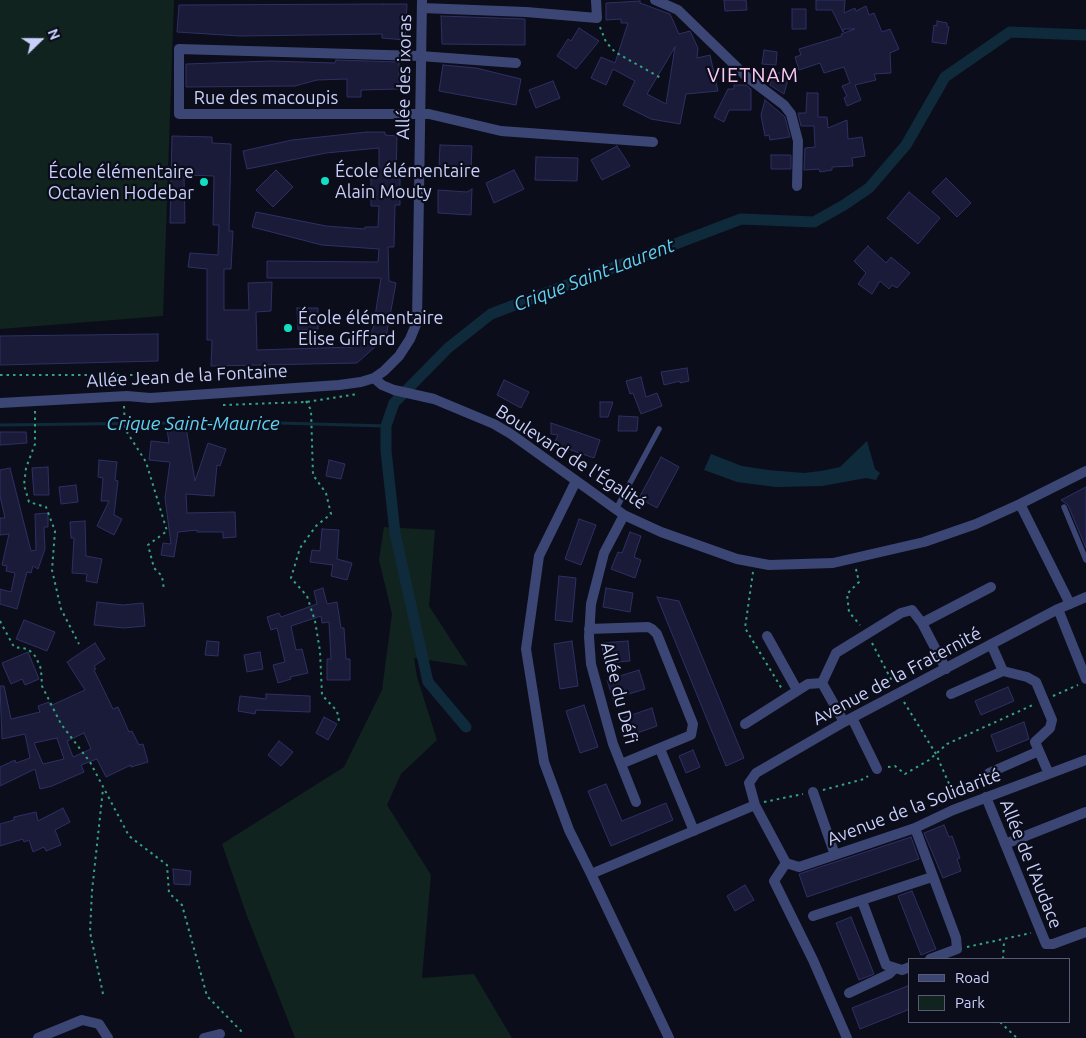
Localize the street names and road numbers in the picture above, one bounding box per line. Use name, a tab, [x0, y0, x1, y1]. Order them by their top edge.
street label: Allée des ixoras	[392, 14, 416, 140]
street label: Rue des macoupis	[194, 87, 338, 109]
street label: Allée Jean de la Fontaine	[86, 360, 288, 392]
street label: Boulevard de l'Égalité	[492, 400, 650, 514]
street label: Avenue de la Fraternité	[809, 622, 985, 730]
street label: Allée du Défi	[596, 640, 642, 746]
street label: Avenue de la Solidarité	[824, 764, 1004, 850]
street label: Allée de l'Audace	[995, 796, 1067, 932]

